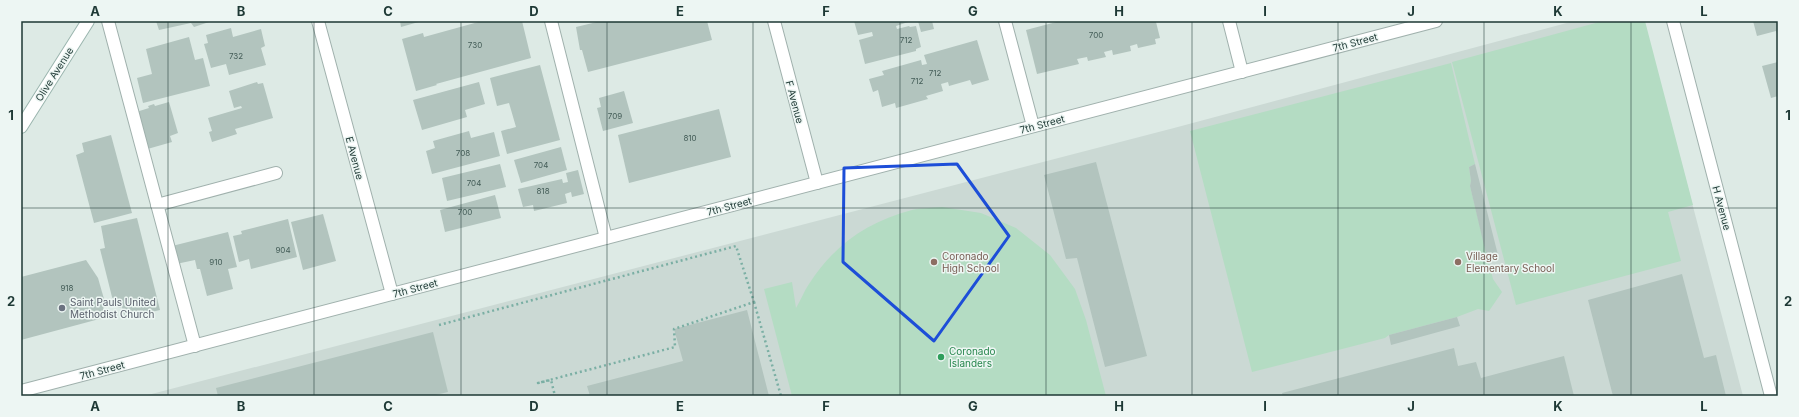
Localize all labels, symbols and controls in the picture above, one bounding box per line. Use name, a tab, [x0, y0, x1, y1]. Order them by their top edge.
text: A	[90, 3, 100, 19]
text: B	[237, 3, 246, 19]
text: C	[383, 3, 393, 19]
text: D	[529, 3, 539, 19]
text: E	[676, 3, 684, 19]
text: F	[822, 3, 830, 19]
text: G	[968, 3, 978, 19]
text: H	[1114, 3, 1124, 19]
text: I	[1263, 3, 1267, 19]
text: J	[1407, 3, 1415, 19]
text: K	[1553, 3, 1563, 19]
text: L	[1700, 3, 1708, 19]
house number: 700	[1089, 30, 1103, 40]
street label: 7th Street	[1331, 30, 1379, 54]
house number: 712	[900, 35, 912, 45]
house number: 730	[468, 40, 482, 50]
street label: Olive Avenue	[33, 45, 76, 103]
house number: 732	[229, 51, 243, 61]
house number: 712	[929, 68, 941, 78]
house number: 712	[911, 76, 923, 86]
street label: F Avenue	[784, 79, 807, 125]
text: 1	[8, 107, 14, 123]
text: 1	[1785, 107, 1791, 123]
house number: 709	[608, 111, 622, 121]
street label: 7th Street	[1018, 112, 1066, 136]
house number: 810	[683, 133, 697, 143]
street label: E Avenue	[344, 135, 367, 181]
house number: 708	[456, 148, 470, 158]
house number: 704	[534, 160, 548, 170]
house number: 704	[467, 178, 481, 188]
street label: H Avenue	[1710, 185, 1734, 232]
house number: 818	[536, 186, 550, 196]
street label: 7th Street	[705, 194, 753, 218]
house number: 700	[458, 207, 472, 217]
house number: 904	[275, 245, 291, 255]
place label: Coronado High School	[942, 250, 999, 274]
place label: Village Elementary School	[1466, 250, 1555, 274]
house number: 910	[209, 257, 223, 267]
marker: Coronado High School	[929, 257, 939, 267]
marker: Village Elementary School	[1453, 257, 1463, 267]
street label: 7th Street	[391, 276, 439, 300]
house number: 918	[60, 283, 74, 293]
text: 2	[7, 293, 15, 309]
text: 2	[1784, 293, 1792, 309]
place label: Saint Pauls United Methodist Church	[70, 296, 156, 320]
marker: Saint Pauls United Methodist Church	[57, 303, 67, 313]
place label: Coronado Islanders	[949, 345, 996, 369]
marker: Coronado Islanders	[936, 352, 946, 362]
street label: 7th Street	[78, 358, 126, 382]
text: A	[90, 398, 100, 414]
text: B	[237, 398, 246, 414]
text: C	[383, 398, 393, 414]
text: D	[529, 398, 539, 414]
text: E	[676, 398, 684, 414]
text: F	[822, 398, 830, 414]
text: G	[968, 398, 978, 414]
text: H	[1114, 398, 1124, 414]
text: I	[1263, 398, 1267, 414]
text: J	[1407, 398, 1415, 414]
text: K	[1553, 398, 1563, 414]
text: L	[1700, 398, 1708, 414]

